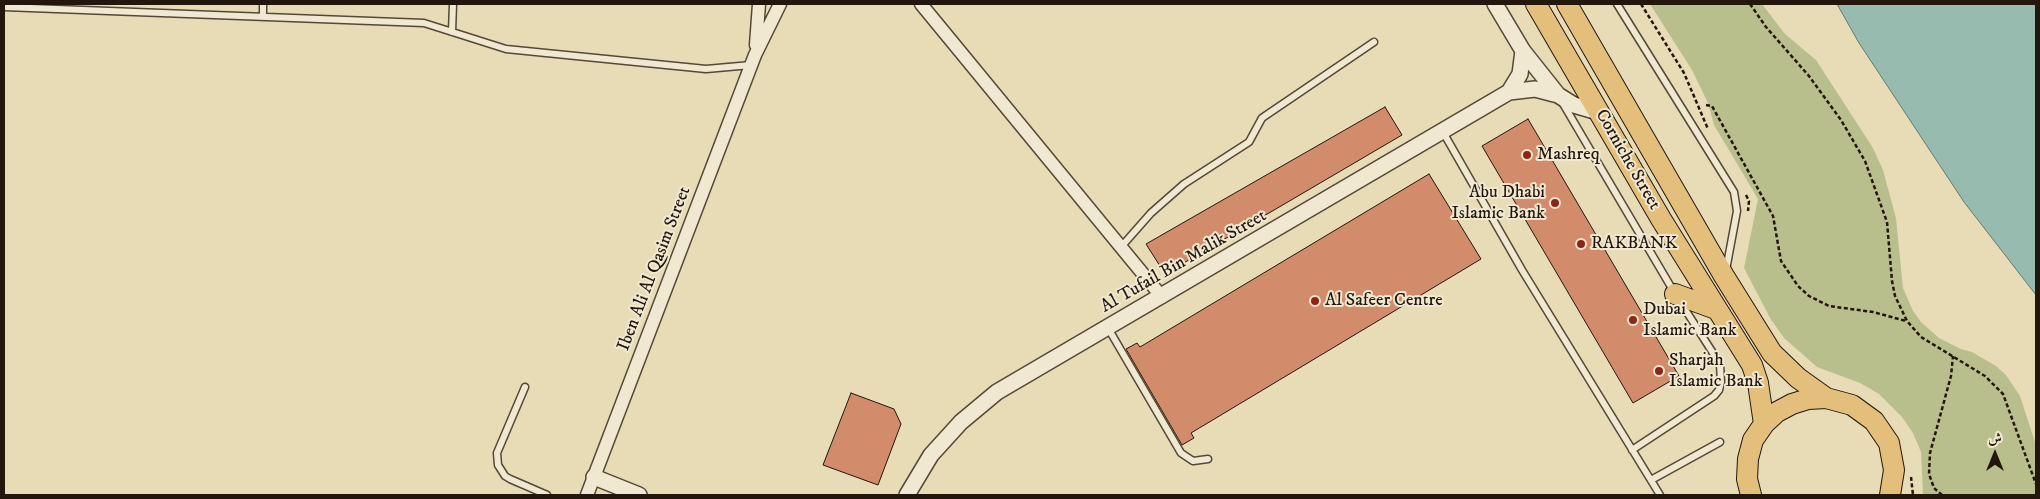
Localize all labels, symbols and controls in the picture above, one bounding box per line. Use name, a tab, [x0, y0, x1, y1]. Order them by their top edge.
street label: Corniche Street	[1590, 106, 1664, 214]
place label: Mashreq	[1537, 144, 1600, 166]
marker: Mashreq	[1521, 149, 1533, 161]
place label: Abu Dhabi Islamic Bank	[1451, 182, 1545, 224]
street label: Iben Ali Al Qasim Street	[614, 184, 696, 354]
marker: Abu Dhabi Islamic Bank	[1549, 197, 1561, 209]
street label: Al Tufail Bin Malik Street	[1097, 206, 1271, 318]
place label: RAKBANK	[1591, 233, 1677, 255]
marker: RAKBANK	[1575, 238, 1587, 250]
place label: Al Safeer Centre	[1325, 290, 1443, 312]
marker: Al Safeer Centre	[1309, 295, 1321, 307]
place label: Dubai Islamic Bank	[1643, 299, 1737, 342]
marker: Dubai Islamic Bank	[1627, 314, 1639, 326]
place label: Sharjah Islamic Bank	[1669, 350, 1763, 392]
marker: Sharjah Islamic Bank	[1653, 365, 1665, 377]
north arrow	[1970, 429, 2020, 479]
text: ش	[1988, 430, 2002, 448]

